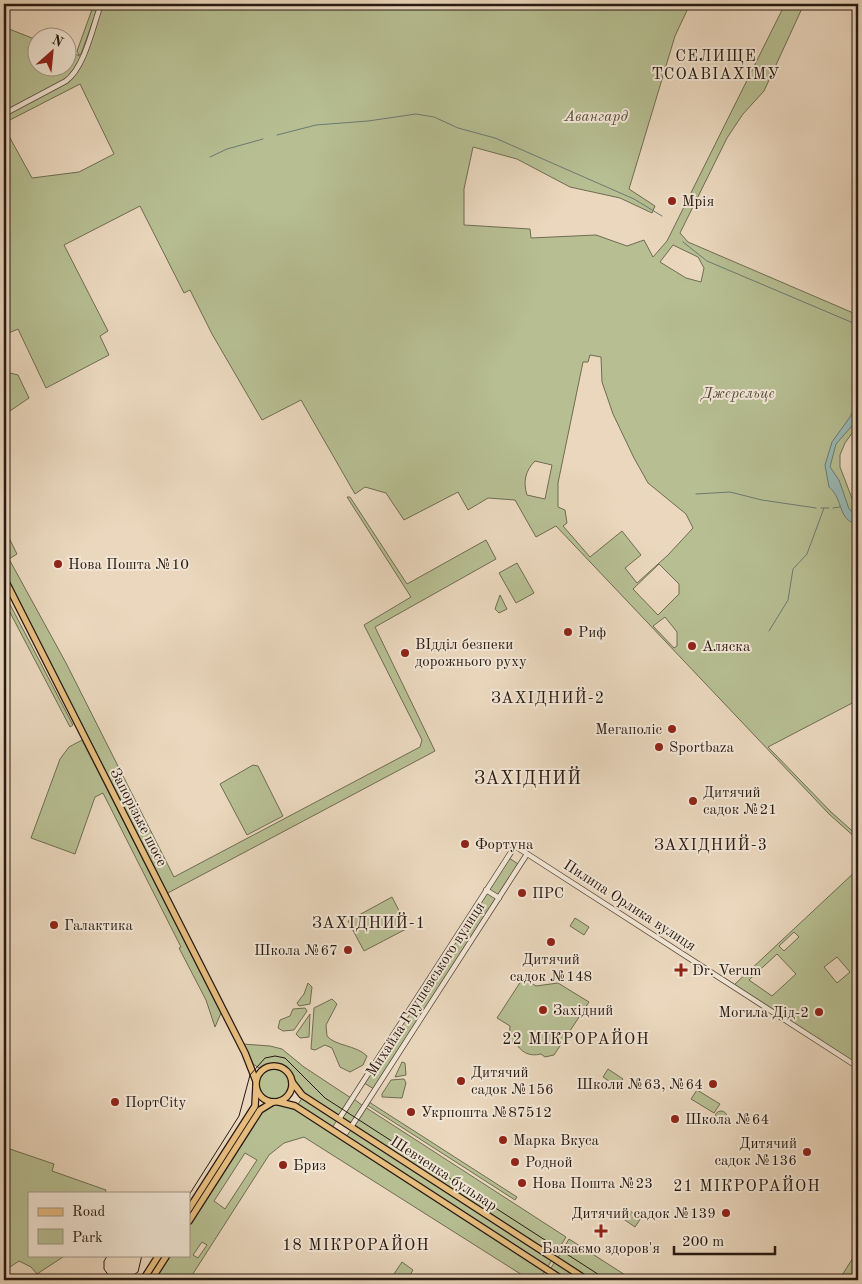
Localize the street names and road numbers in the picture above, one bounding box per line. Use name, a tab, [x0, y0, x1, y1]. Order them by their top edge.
street label: Запорізьке шосе	[106, 766, 169, 869]
street label: Пилипа Орлика вулиця	[560, 858, 698, 955]
street label: Михайла Грушевського вулиця	[364, 900, 488, 1080]
street label: Шевченка бульвар	[387, 1134, 499, 1214]

